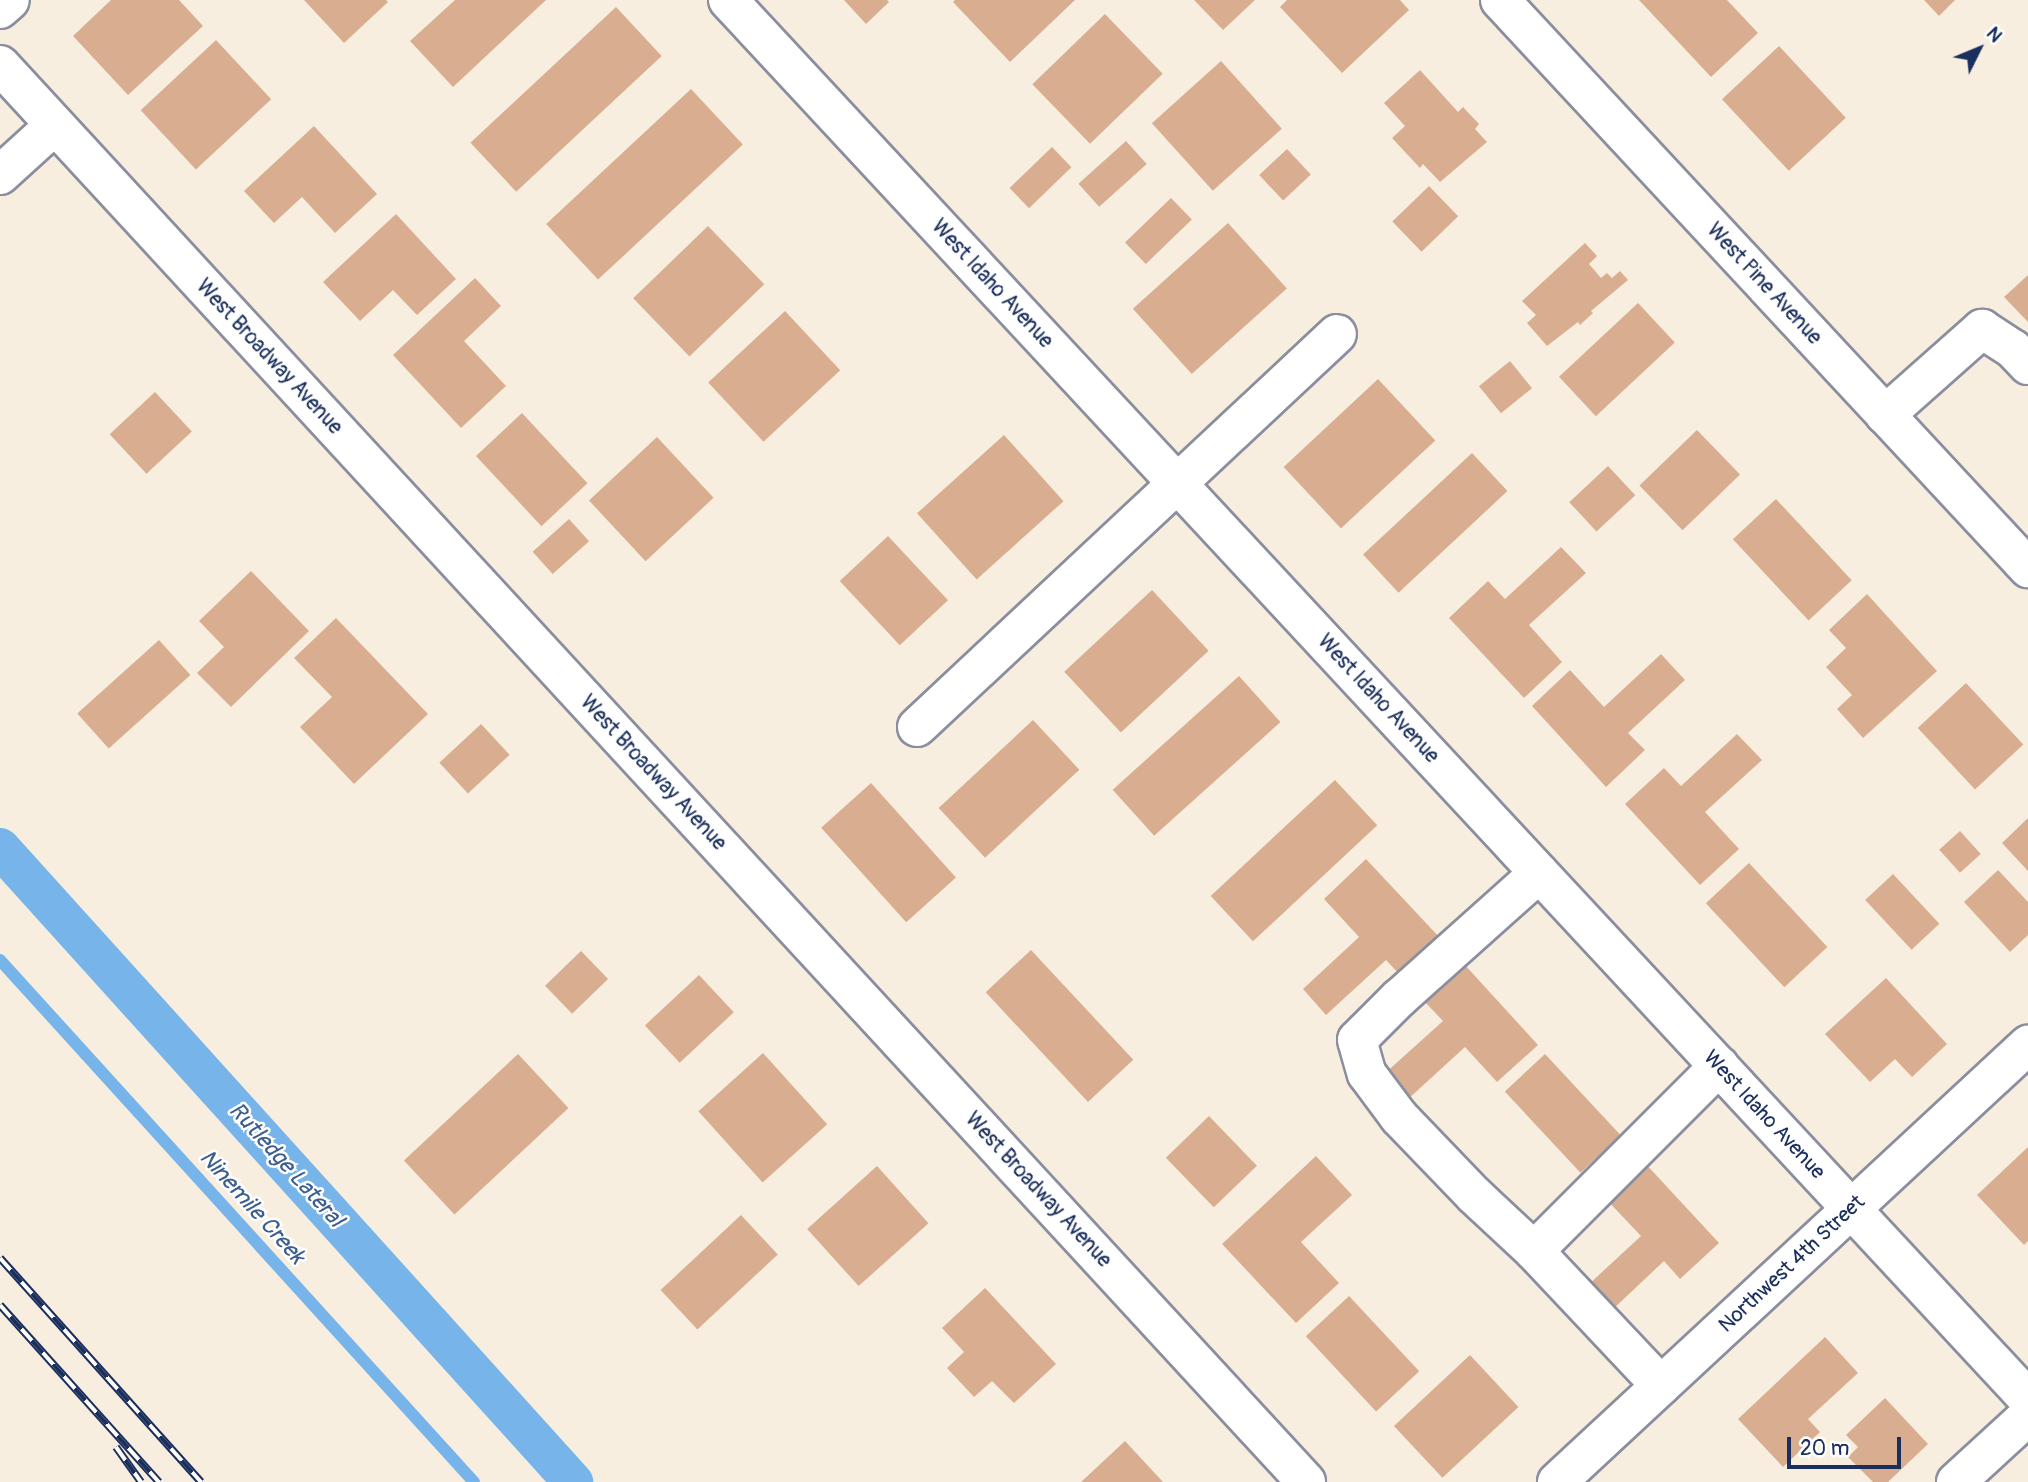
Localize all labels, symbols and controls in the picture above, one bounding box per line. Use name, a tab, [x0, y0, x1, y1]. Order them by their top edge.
north arrow	[1944, 14, 2014, 84]
text: N	[1981, 22, 2008, 48]
street label: West Idaho Avenue	[926, 214, 1058, 354]
street label: West Pine Avenue	[1701, 218, 1827, 350]
street label: West Broadway Avenue	[191, 274, 347, 440]
street label: West Idaho Avenue	[1312, 629, 1444, 769]
street label: West Broadway Avenue	[575, 690, 731, 856]
street label: West Idaho Avenue	[1698, 1045, 1830, 1185]
water label: Rutledge Lateral	[223, 1097, 349, 1233]
street label: West Broadway Avenue	[960, 1107, 1116, 1273]
water label: Ninemile Creek	[194, 1144, 310, 1270]
street label: Northwest 4th Street	[1714, 1190, 1870, 1338]
scale bar	[1790, 1422, 1904, 1466]
text: 20 m	[1800, 1435, 1849, 1462]

